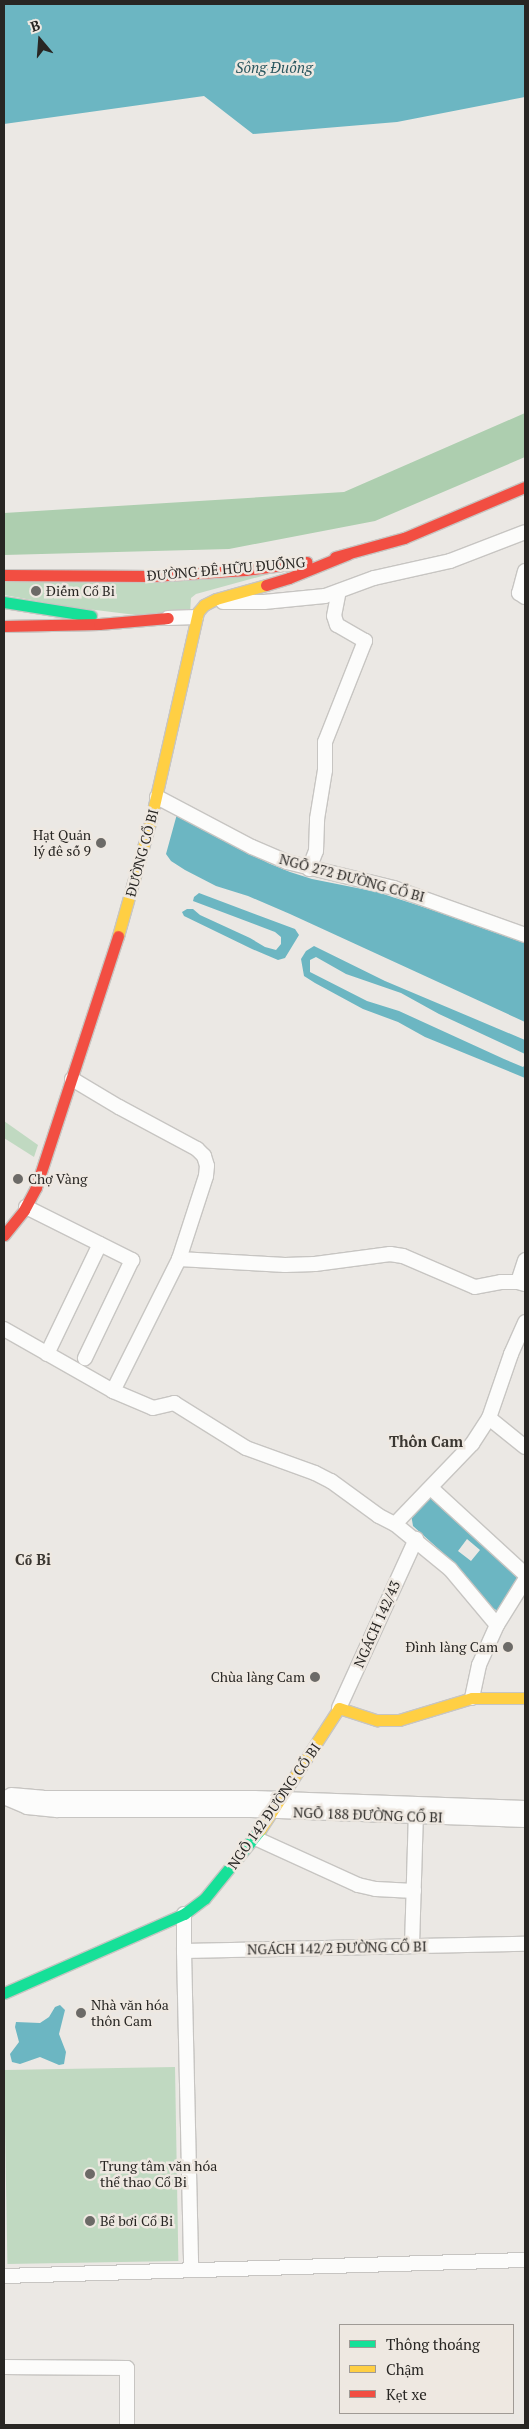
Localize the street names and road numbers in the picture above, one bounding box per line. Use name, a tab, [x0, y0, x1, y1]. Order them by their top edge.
street label: ĐƯỜNG ĐÊ HỮU ĐUỐNG	[146, 554, 306, 584]
street label: ĐƯỜNG CỔ BI	[122, 807, 162, 899]
street label: NGÕ 272 ĐƯỜNG CỔ BI	[278, 851, 426, 905]
street label: NGÁCH 142/43	[350, 1578, 404, 1670]
street label: NGÕ 142 ĐƯỜNG CỔ BI	[224, 1740, 324, 1872]
street label: NGÕ 188 ĐƯỜNG CỔ BI	[293, 1804, 443, 1826]
street label: NGÁCH 142/2 ĐƯỜNG CỔ BI	[247, 1938, 427, 1958]

